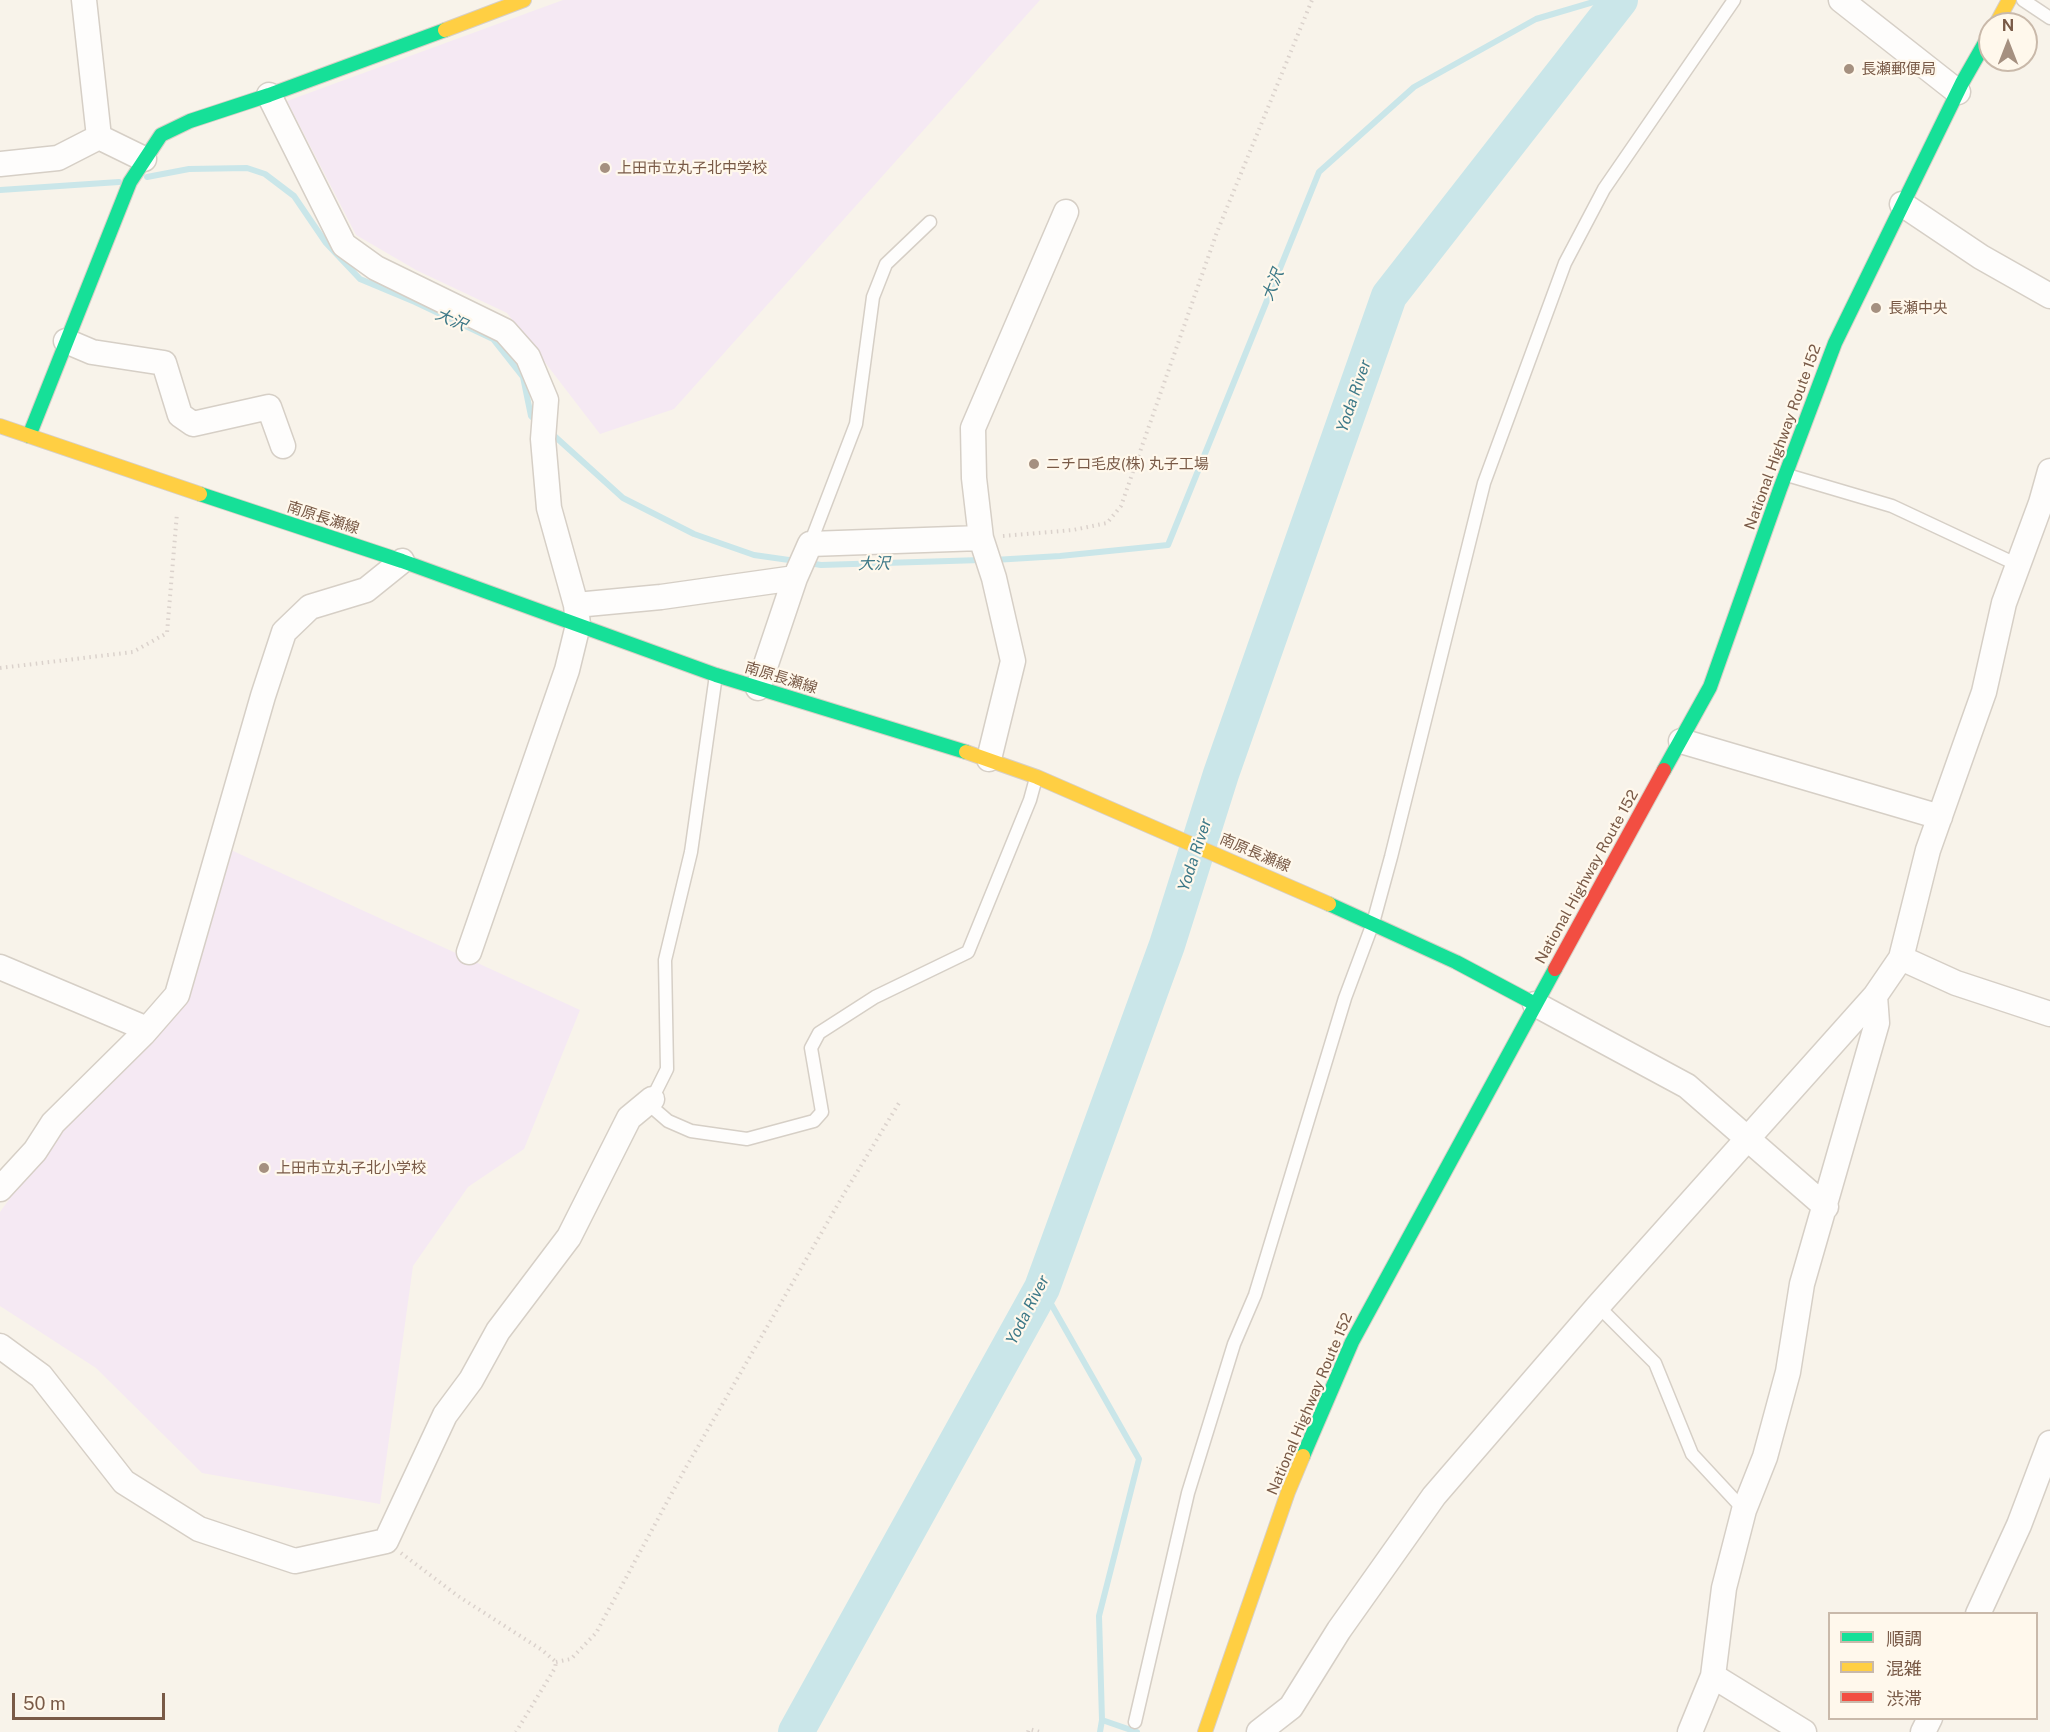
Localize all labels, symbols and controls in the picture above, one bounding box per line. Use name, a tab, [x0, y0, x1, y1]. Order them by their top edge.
north arrow	[1978, 12, 2038, 72]
text: N	[2002, 16, 2014, 35]
place label: 長瀬郵便局	[1861, 60, 1936, 78]
marker: 長瀬郵便局	[1842, 62, 1856, 76]
place label: 上田市立丸子北中学校	[617, 159, 767, 177]
marker: 上田市立丸子北中学校	[598, 161, 612, 175]
water label: 大沢	[1258, 267, 1288, 303]
place label: 長瀬中央	[1888, 299, 1948, 317]
marker: 長瀬中央	[1869, 301, 1883, 315]
water label: 大沢	[432, 305, 470, 335]
street label: National Highway Route 152	[1741, 342, 1825, 532]
water label: Yoda River	[1333, 357, 1375, 435]
place label: ニチロ毛皮(株) 丸子工場	[1046, 455, 1209, 473]
marker: ニチロ毛皮(株) 丸子工場	[1027, 457, 1041, 471]
street label: 南原長瀬線	[285, 498, 361, 538]
water label: 大沢	[858, 554, 890, 574]
street label: 南原長瀬線	[743, 658, 819, 698]
street label: National Highway Route 152	[1532, 787, 1642, 967]
water label: Yoda River	[1174, 816, 1216, 894]
street label: 南原長瀬線	[1217, 830, 1293, 876]
place label: 上田市立丸子北小学校	[276, 1159, 426, 1177]
marker: 上田市立丸子北小学校	[257, 1161, 271, 1175]
water label: Yoda River	[1002, 1272, 1054, 1348]
street label: National Highway Route 152	[1263, 1310, 1357, 1498]
legend	[1828, 1612, 2038, 1720]
text: 順調	[1886, 1628, 1922, 1649]
text: 混雑	[1886, 1658, 1922, 1679]
scale bar	[15, 1681, 168, 1719]
text: 渋滞	[1886, 1688, 1922, 1709]
text: 50 m	[23, 1693, 66, 1714]

